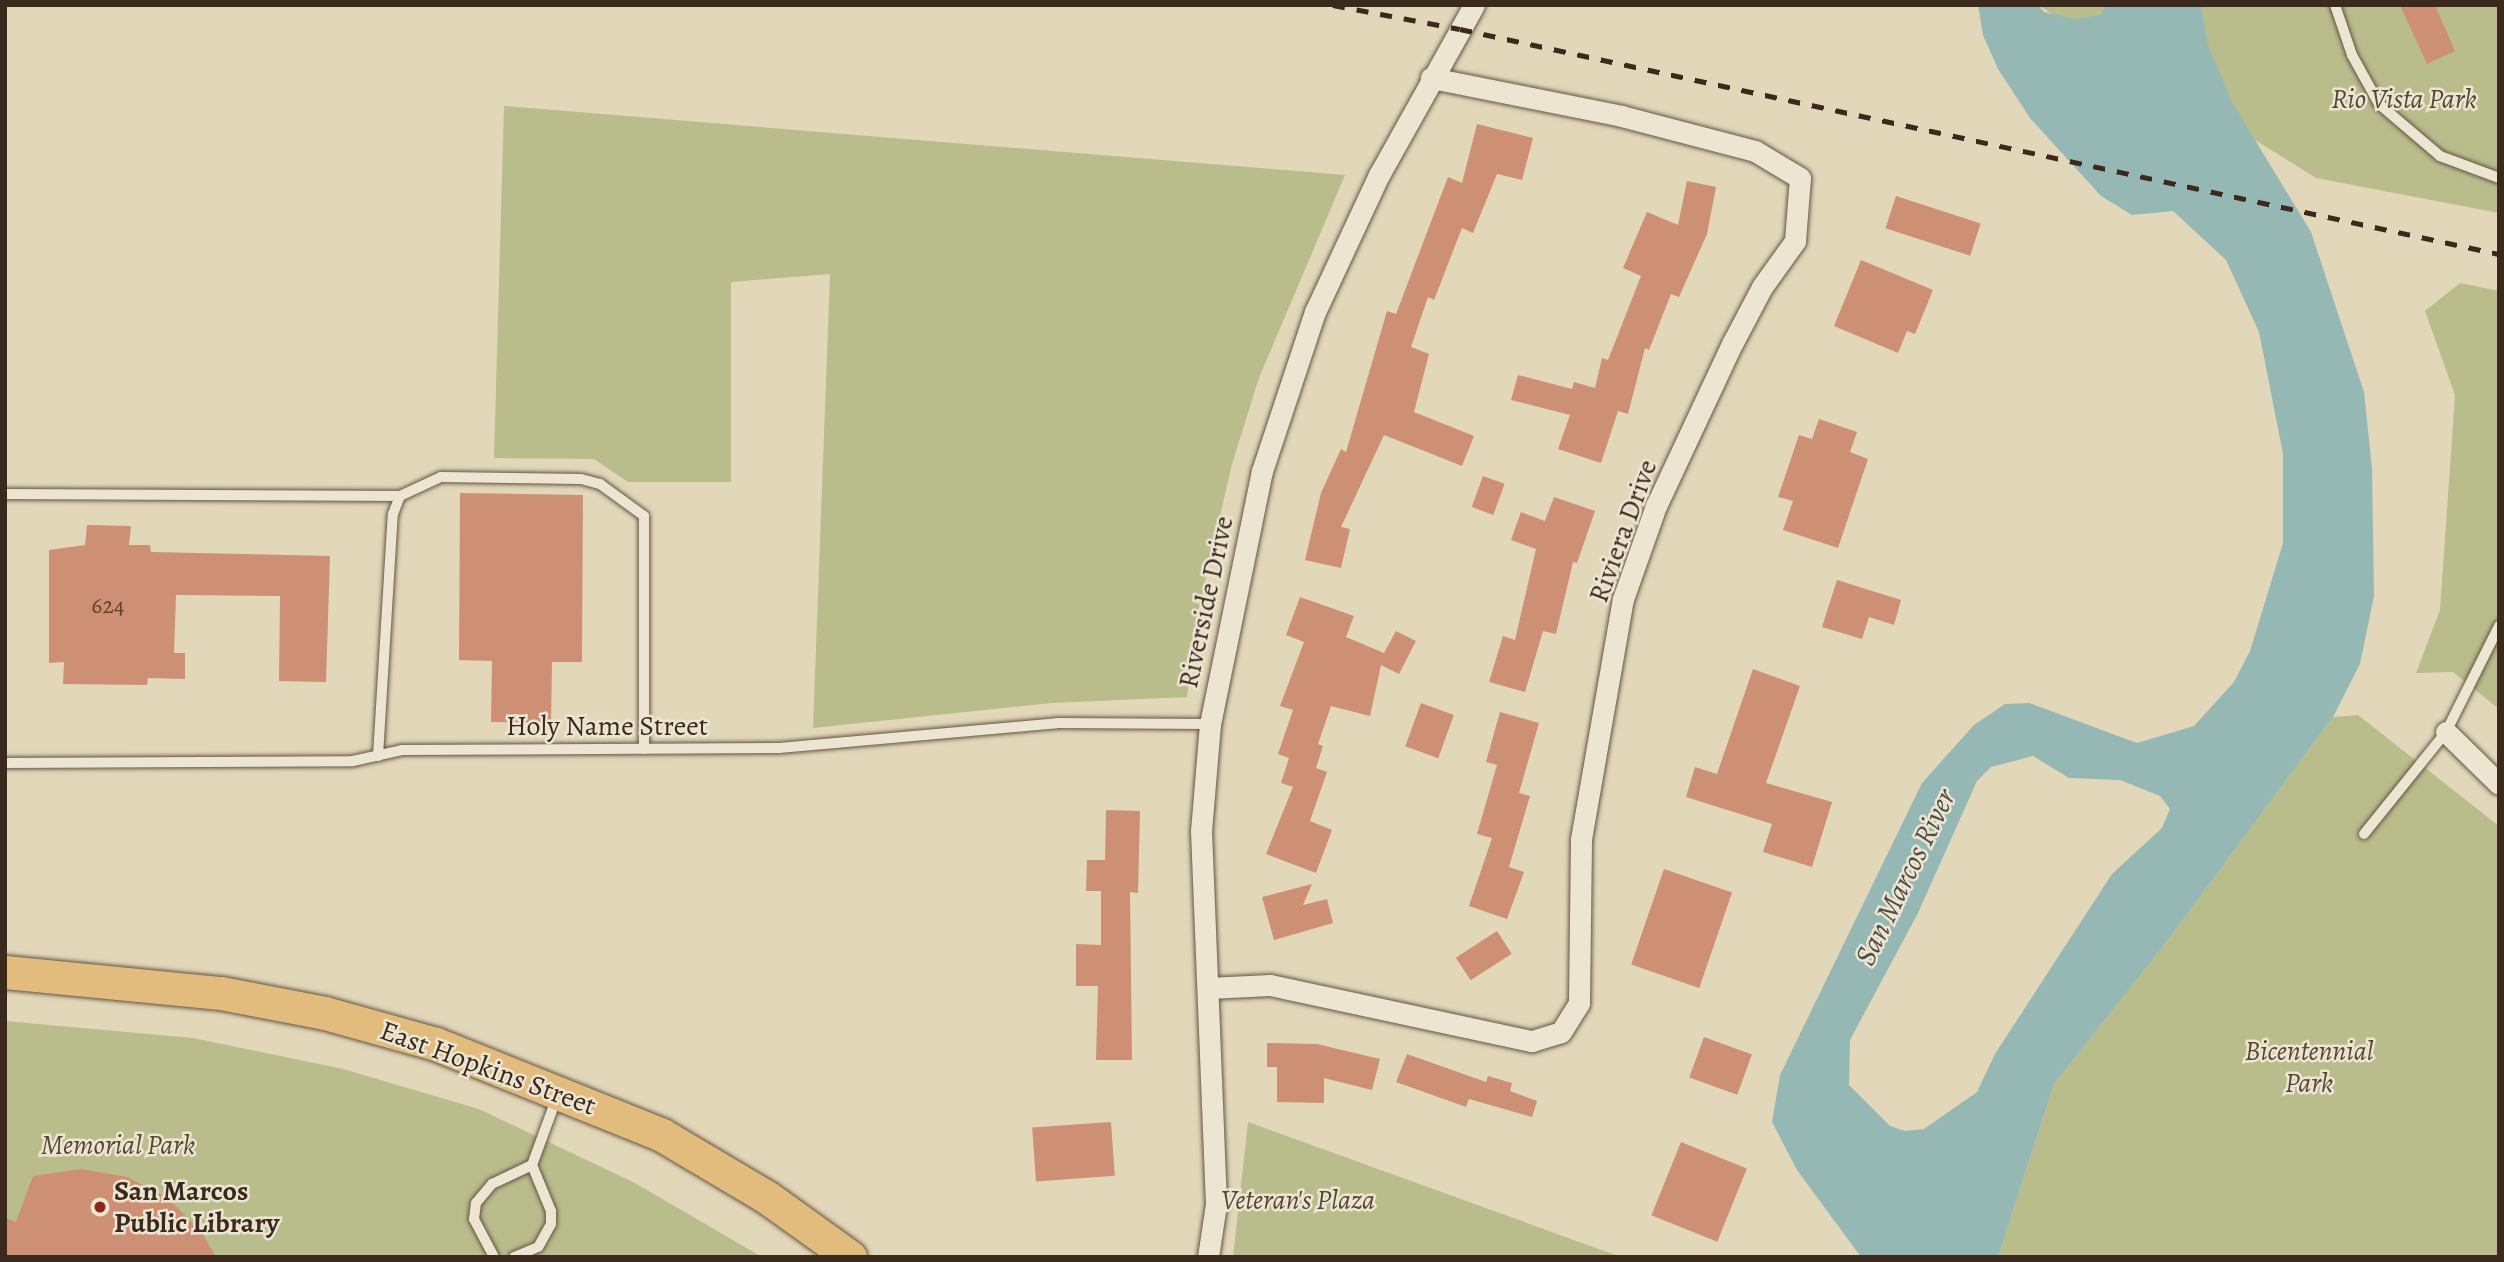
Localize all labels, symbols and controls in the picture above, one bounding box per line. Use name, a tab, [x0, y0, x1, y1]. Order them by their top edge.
park label: Rio Vista Park	[2331, 82, 2477, 116]
street label: Riviera Drive	[1582, 455, 1664, 607]
street label: Riverside Drive	[1171, 513, 1241, 691]
house number: 624	[91, 592, 125, 620]
street label: Holy Name Street	[506, 709, 708, 743]
water label: San Marcos River	[1847, 783, 1963, 971]
street label: East Hopkins Street	[376, 1013, 600, 1123]
park label: Bicentennial Park	[2244, 1034, 2374, 1100]
park label: Memorial Park	[41, 1128, 195, 1162]
place label: San Marcos Public Library	[114, 1174, 279, 1240]
park label: Veteran's Plaza	[1221, 1183, 1375, 1217]
marker: San Marcos Public Library	[92, 1199, 108, 1215]

